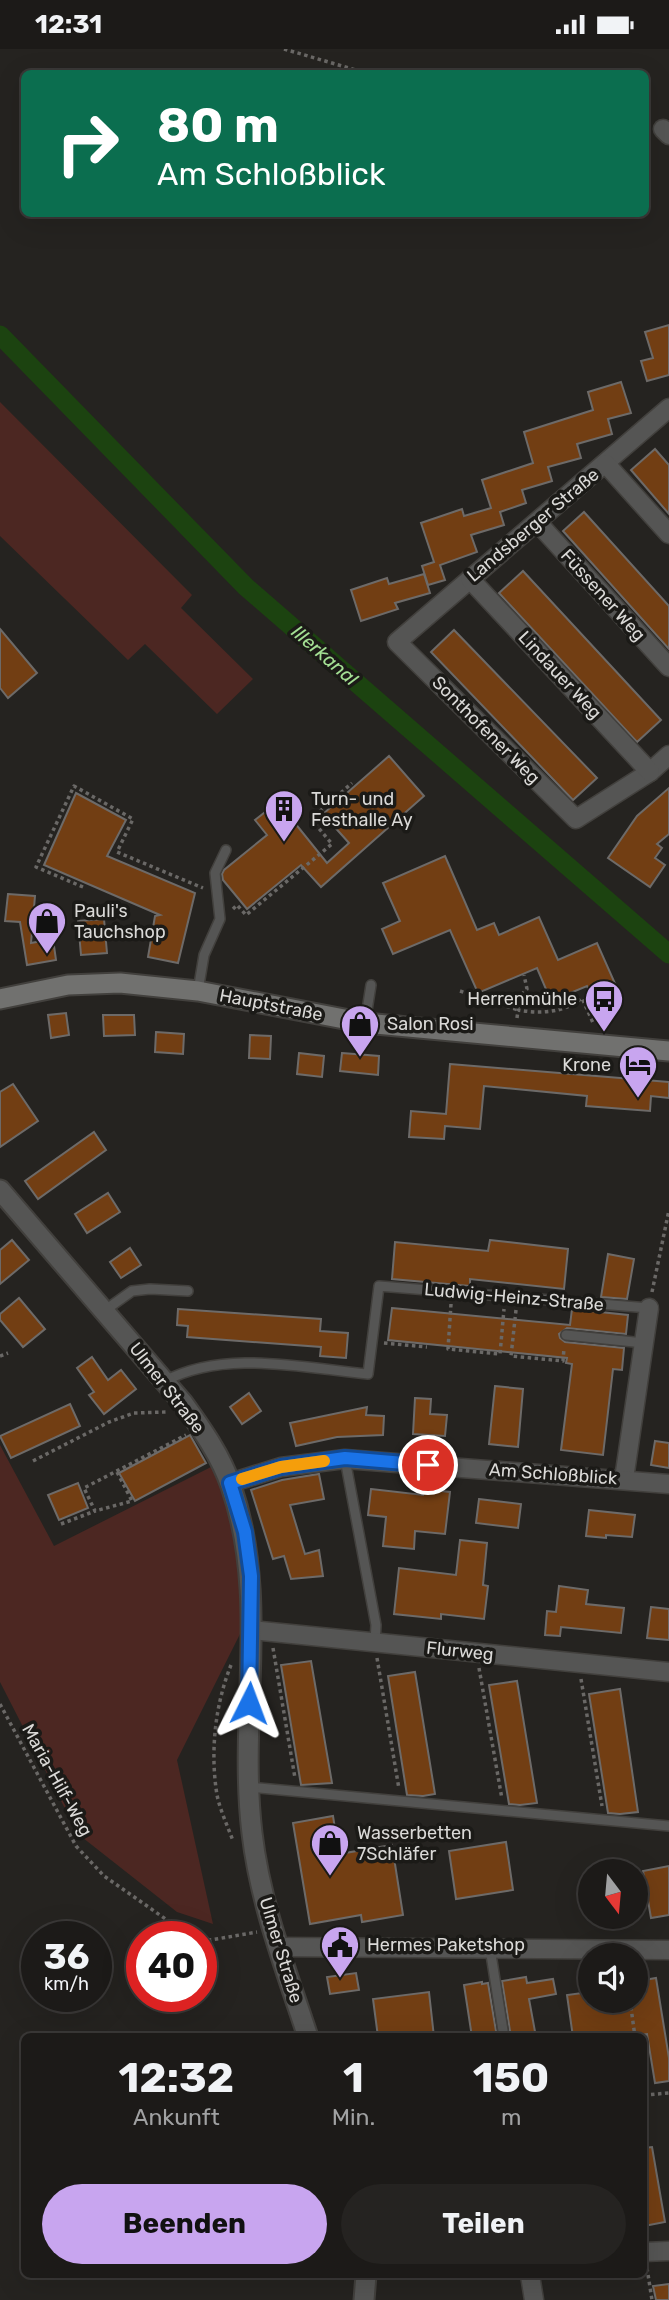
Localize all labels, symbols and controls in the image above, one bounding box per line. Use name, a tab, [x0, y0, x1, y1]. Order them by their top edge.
text: 12:31	[35, 9, 102, 40]
text: 80 m	[157, 96, 279, 154]
icon: right	[42, 98, 133, 189]
text: Am Schloßblick	[157, 155, 386, 193]
street label: Landsberger Straße	[463, 463, 603, 587]
street label: Füssener Weg	[556, 545, 650, 645]
water label: Illerkanal	[287, 620, 363, 691]
street label: Lindauer Weg	[514, 626, 606, 724]
street label: Sonthofener Weg	[427, 671, 545, 789]
building icon: Turn- und Festhalle Ay	[263, 788, 305, 843]
place label: Turn- und Festhalle Ay	[311, 788, 413, 831]
shop icon: Pauli's Tauchshop	[26, 900, 68, 955]
place label: Pauli's Tauchshop	[74, 900, 166, 943]
bus stop icon: Herrenmühle	[583, 978, 625, 1033]
street label: Hauptstraße	[217, 984, 325, 1026]
place label: Herrenmühle	[467, 988, 577, 1010]
shop icon: Salon Rosi	[339, 1003, 381, 1058]
place label: Salon Rosi	[387, 1013, 474, 1035]
hotel icon: Krone	[617, 1044, 659, 1099]
place label: Krone	[562, 1054, 611, 1076]
street label: Ludwig-Heinz-Straße	[423, 1278, 605, 1316]
street label: Ulmer Straße	[125, 1338, 209, 1438]
pin	[398, 1435, 458, 1495]
icon: arrive	[409, 1446, 447, 1484]
street label: Am Schloßblick	[488, 1459, 619, 1490]
street label: Flurweg	[425, 1637, 495, 1665]
position arrow	[212, 1666, 286, 1740]
street label: Maria-Hilf-Weg	[17, 1720, 97, 1840]
shop icon: Wasserbetten 7Schläfer	[309, 1822, 351, 1877]
place label: Wasserbetten 7Schläfer	[357, 1822, 472, 1865]
north arrow	[578, 1859, 648, 1929]
map controls	[578, 1859, 648, 2013]
street label: Ulmer Straße	[254, 1894, 308, 2006]
speed limit sign: 40	[126, 1921, 217, 2012]
public building icon: Hermes Paketshop	[319, 1924, 361, 1979]
place label: Hermes Paketshop	[367, 1934, 525, 1956]
text: 36	[44, 1936, 89, 1978]
button: sound	[578, 1943, 648, 2013]
text: km/h	[44, 1973, 89, 1995]
text: 12:32	[119, 2053, 234, 2103]
text: 1	[343, 2053, 364, 2103]
text: 150	[473, 2053, 549, 2103]
text: Ankunft	[133, 2103, 220, 2131]
text: Min.	[332, 2103, 375, 2131]
text: m	[501, 2103, 521, 2131]
button: Beenden	[42, 2184, 327, 2264]
button: Teilen	[341, 2184, 626, 2264]

